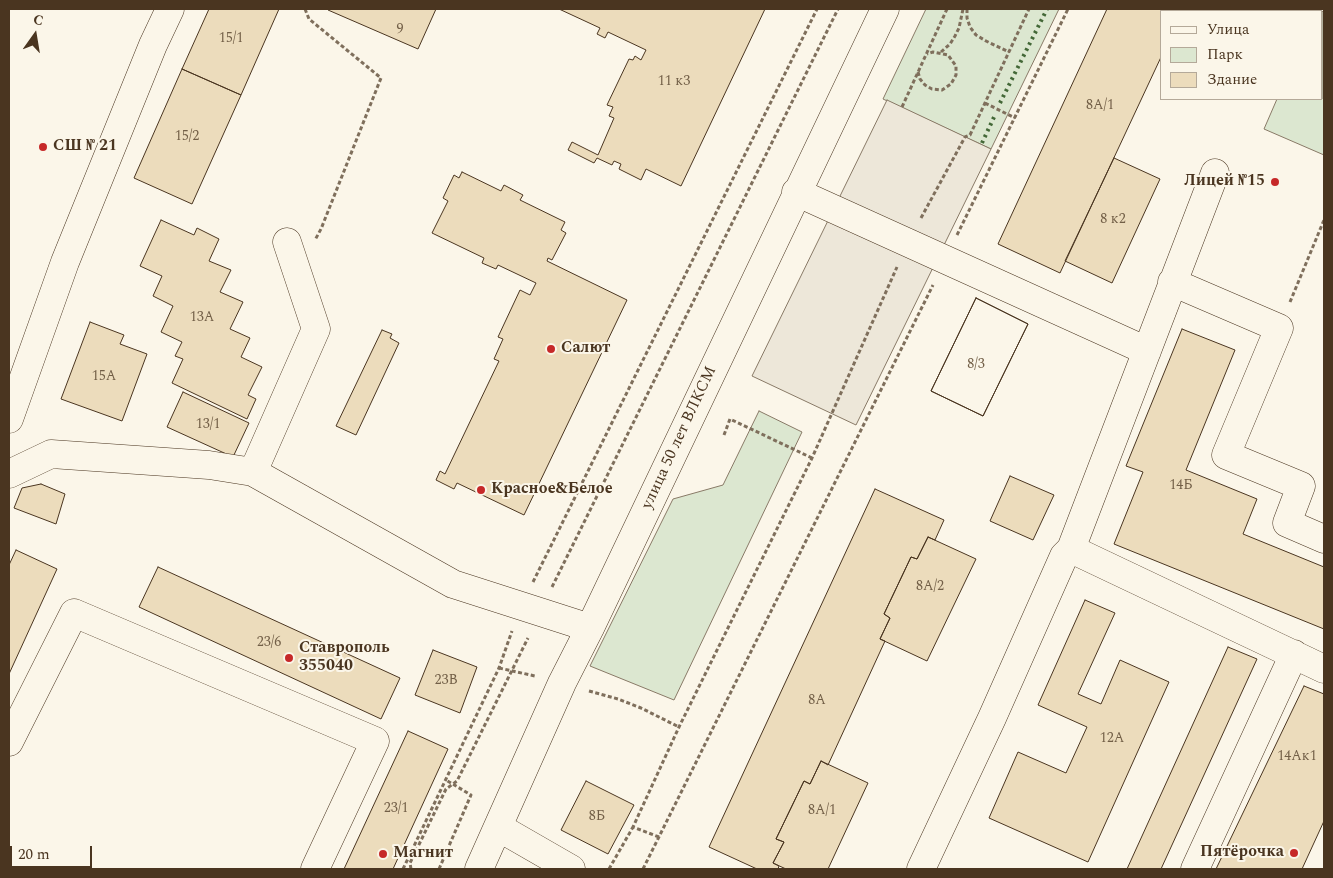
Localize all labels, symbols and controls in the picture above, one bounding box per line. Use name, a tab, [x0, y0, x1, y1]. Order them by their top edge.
text: С	[31, 9, 46, 31]
north arrow	[10, 10, 60, 60]
legend	[1160, 10, 1323, 100]
text: Улица	[1207, 18, 1249, 41]
house number: 9	[397, 22, 403, 38]
house number: 15/1	[219, 31, 243, 47]
text: Парк	[1207, 43, 1243, 66]
text: Здание	[1207, 68, 1257, 91]
house number: 11 к3	[658, 74, 690, 90]
house number: 8А/1	[1086, 98, 1114, 114]
house number: 15/2	[175, 129, 199, 145]
place label: СШ № 21	[53, 137, 117, 157]
marker: СШ № 21	[37, 141, 49, 153]
place label: Лицей №15	[1184, 172, 1265, 192]
marker: Лицей №15	[1269, 176, 1281, 188]
house number: 8 к2	[1100, 212, 1126, 228]
house number: 13А	[190, 310, 214, 326]
place label: Салют	[561, 339, 610, 359]
marker: Салют	[545, 343, 557, 355]
house number: 8/3	[967, 357, 985, 373]
street label: улица 50 лет ВЛКСМ	[639, 364, 721, 512]
house number: 15А	[92, 369, 116, 385]
house number: 13/1	[196, 417, 220, 433]
house number: 14Б	[1169, 478, 1193, 494]
place label: Красное&Белое	[491, 480, 613, 500]
marker: Красное&Белое	[475, 484, 487, 496]
house number: 8А/2	[916, 579, 944, 595]
house number: 23/6	[257, 635, 281, 651]
place label: Ставрополь 355040	[299, 639, 390, 677]
marker: Ставрополь 355040	[283, 652, 295, 664]
house number: 23В	[434, 673, 458, 689]
house number: 8А	[808, 693, 826, 709]
house number: 12А	[1100, 731, 1124, 747]
house number: 14Ак1	[1277, 749, 1317, 765]
house number: 23/1	[384, 801, 408, 817]
house number: 8А/1	[808, 803, 836, 819]
house number: 8Б	[589, 809, 605, 825]
scale bar	[12, 836, 95, 868]
text: 20 m	[18, 843, 50, 866]
place label: Пятёрочка	[1200, 843, 1284, 863]
place label: Магнит	[393, 844, 453, 864]
marker: Пятёрочка	[1288, 847, 1300, 859]
marker: Магнит	[377, 848, 389, 860]

